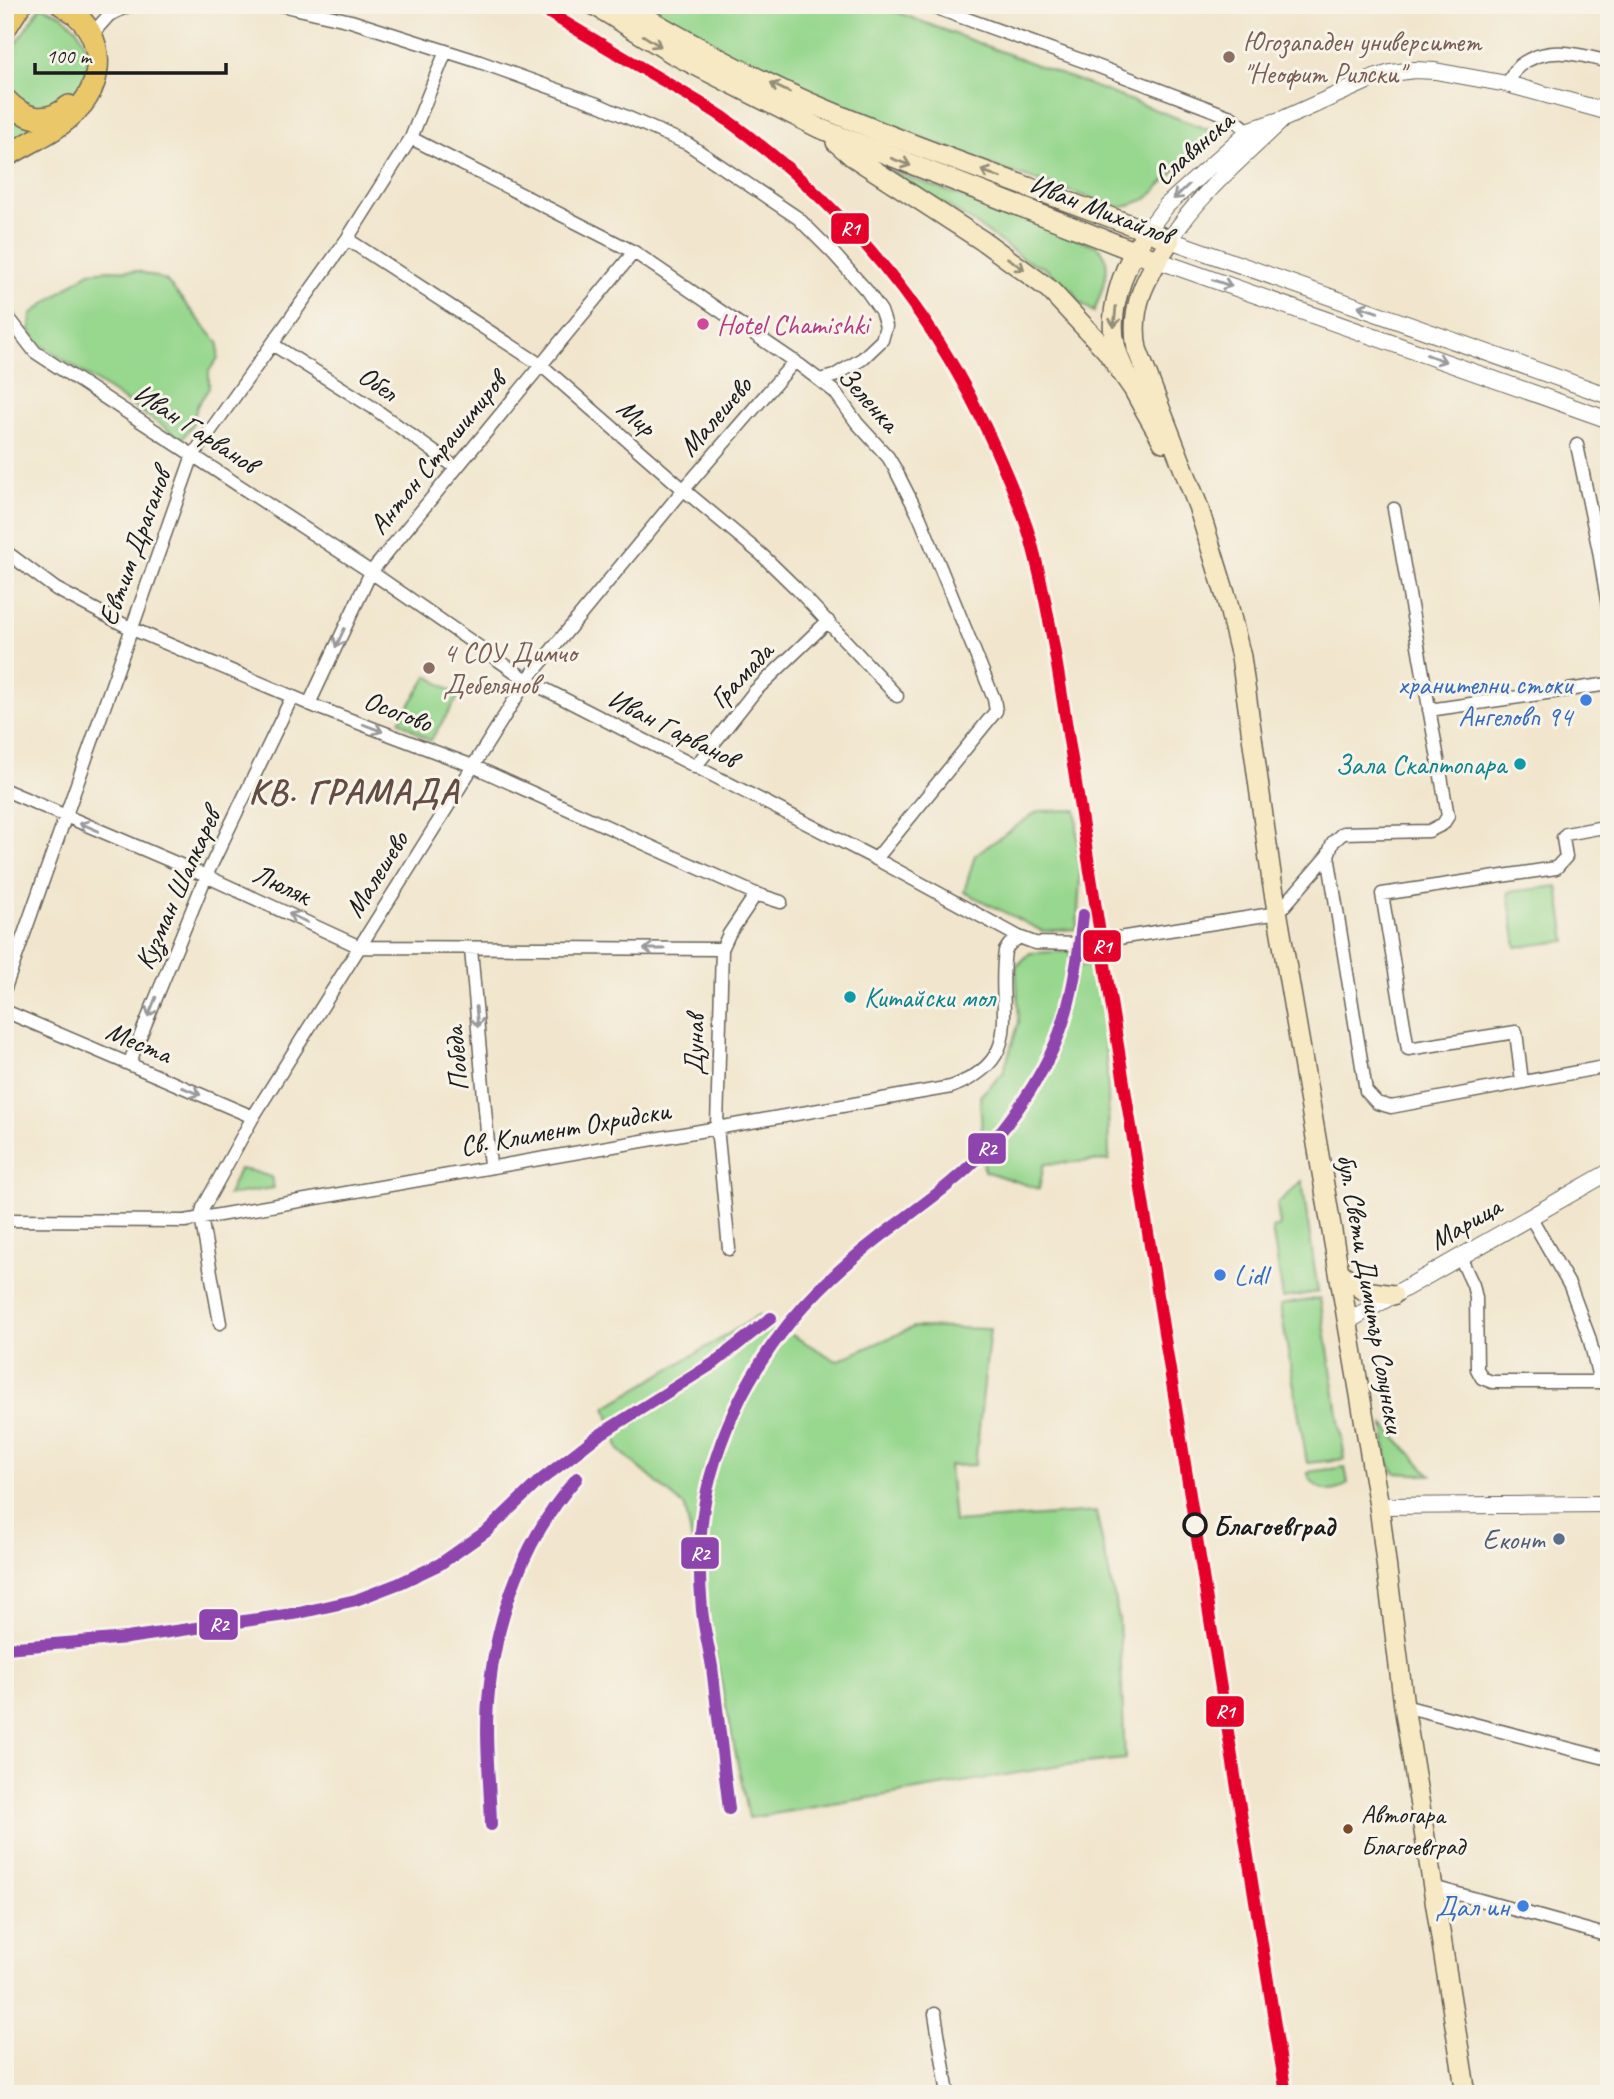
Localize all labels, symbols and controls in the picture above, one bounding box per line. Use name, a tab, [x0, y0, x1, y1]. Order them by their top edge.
place label: Югозападен университет "Неофит Рилски"	[1243, 24, 1483, 91]
scale bar	[35, 32, 226, 76]
one-way arrow	[642, 34, 661, 49]
text: 100 m	[46, 43, 93, 69]
marker: Югозападен университет "Неофит Рилски"	[1221, 49, 1237, 65]
one-way arrow	[770, 81, 791, 95]
street label: Славянска	[1145, 102, 1242, 193]
one-way arrow	[889, 156, 911, 169]
street label: Иван Михайлов	[1025, 166, 1182, 254]
one-way arrow	[980, 167, 1002, 180]
one-way arrow	[1173, 183, 1190, 200]
line badge: R1	[830, 212, 870, 245]
text: R1	[841, 217, 862, 241]
one-way arrow	[1006, 257, 1025, 271]
one-way arrow	[1210, 278, 1232, 290]
one-way arrow	[1358, 302, 1380, 314]
one-way arrow	[1108, 305, 1121, 328]
place label: Hotel Chamishki	[717, 307, 873, 342]
marker: Hotel Chamishki	[695, 316, 711, 332]
one-way arrow	[1425, 353, 1447, 365]
street label: Обел	[352, 357, 406, 410]
street label: Зеленка	[831, 359, 909, 441]
street label: Антон Страшимиров	[361, 360, 517, 541]
street label: Малешево	[671, 367, 761, 463]
street label: Иван Гарванов	[127, 375, 269, 484]
street label: Мир	[610, 390, 665, 445]
street label: Евтим Драганов	[90, 458, 181, 630]
one-way arrow	[333, 627, 346, 648]
street label: Грамада	[702, 633, 782, 716]
place label: 4 СОУ Димчо Дебелянов	[443, 635, 580, 702]
marker: 4 СОУ Димчо Дебелянов	[421, 660, 437, 676]
place label: хранителни стоки Ангеловп 94	[1398, 667, 1575, 734]
street label: Иван Гарванов	[602, 680, 748, 778]
street label: Осогово	[359, 682, 439, 741]
marker: хранителни стоки Ангеловп 94	[1578, 692, 1594, 708]
one-way arrow	[361, 723, 383, 736]
place label: Зала Скаптопара	[1335, 747, 1509, 782]
marker: Зала Скаптопара	[1512, 756, 1528, 772]
district label: КВ. ГРАМАДА	[249, 769, 460, 814]
street label: Кузман Шапкарев	[126, 797, 232, 975]
one-way arrow	[79, 820, 101, 833]
street label: Малешево	[336, 823, 417, 923]
street label: Люляк	[247, 855, 319, 914]
one-way arrow	[287, 911, 309, 924]
line badge: R1	[1082, 929, 1122, 963]
text: R1	[1093, 935, 1114, 959]
one-way arrow	[642, 942, 665, 956]
place label: Китайски мол	[864, 980, 997, 1015]
marker: Китайски мол	[842, 989, 858, 1005]
one-way arrow	[145, 996, 158, 1017]
one-way arrow	[471, 1005, 484, 1027]
street label: Дунав	[676, 1009, 712, 1076]
street label: Места	[101, 1013, 179, 1072]
street label: Победа	[436, 1023, 476, 1093]
one-way arrow	[180, 1085, 201, 1098]
street label: Св. Климент Охридски	[457, 1092, 674, 1164]
line badge: R2	[967, 1132, 1007, 1165]
text: R2	[978, 1137, 999, 1161]
street label: бул. Свети Димитър Солунски	[1329, 1151, 1413, 1438]
street label: Марица	[1423, 1187, 1509, 1257]
place label: Lidl	[1234, 1258, 1272, 1293]
marker: Lidl	[1212, 1267, 1228, 1283]
place label: Благоевград	[1213, 1508, 1337, 1543]
marker: Благоевград	[1183, 1513, 1207, 1537]
place label: Еконт	[1483, 1522, 1546, 1557]
marker: Еконт	[1551, 1531, 1567, 1547]
line badge: R2	[680, 1536, 720, 1570]
text: R2	[691, 1542, 712, 1566]
line badge: R2	[198, 1608, 239, 1641]
text: R2	[210, 1613, 231, 1637]
line badge: R1	[1205, 1695, 1245, 1728]
text: R1	[1216, 1700, 1237, 1724]
place label: Автогара Благоевград	[1361, 1798, 1467, 1863]
marker: Автогара Благоевград	[1341, 1822, 1355, 1836]
place label: Дал ин	[1435, 1889, 1511, 1924]
marker: Дал ин	[1515, 1898, 1531, 1914]

